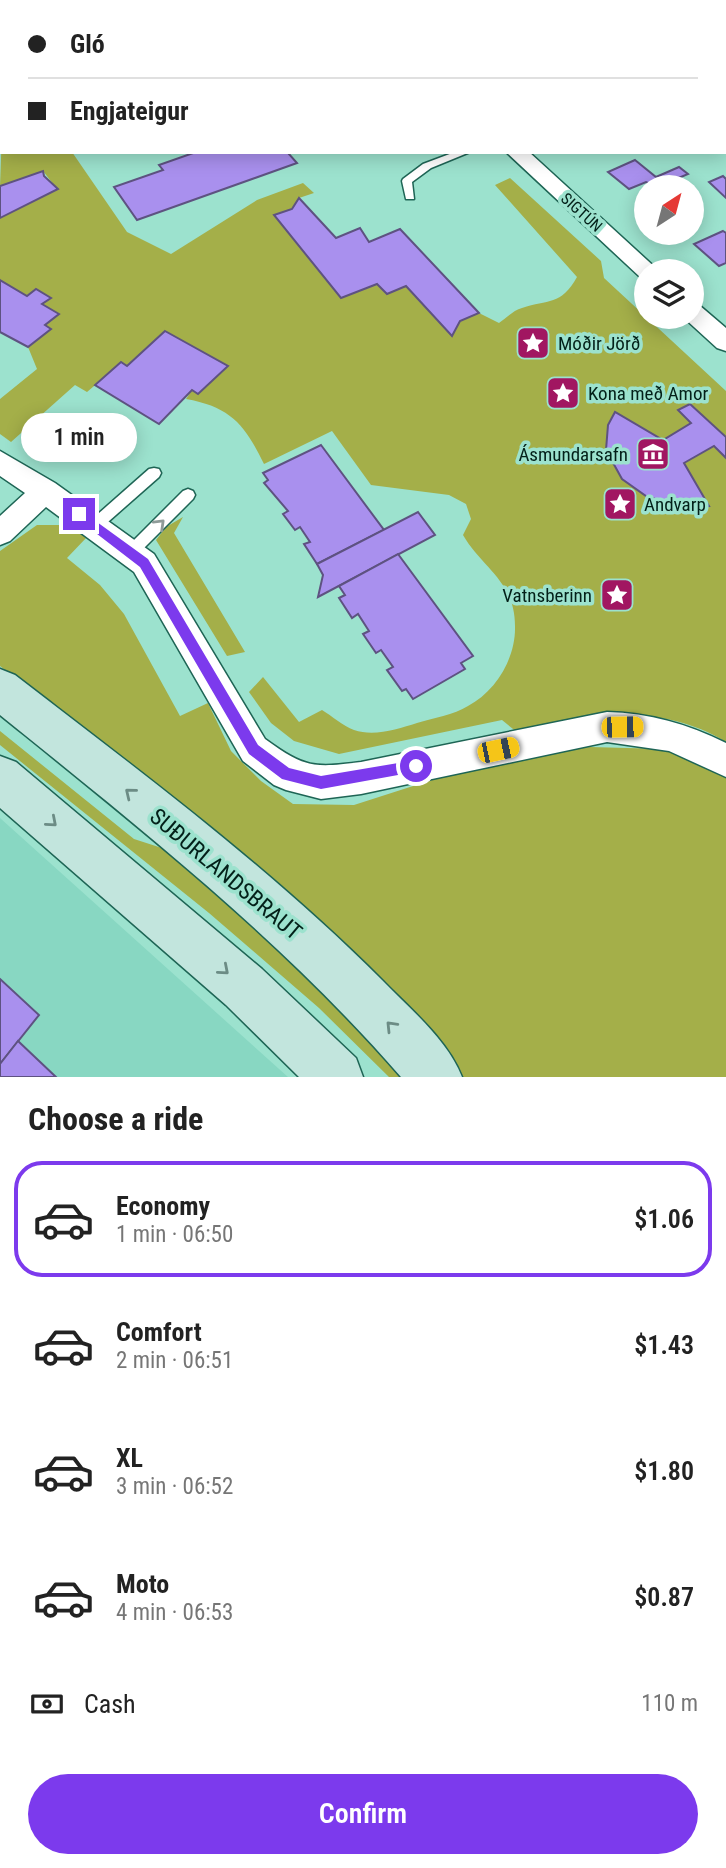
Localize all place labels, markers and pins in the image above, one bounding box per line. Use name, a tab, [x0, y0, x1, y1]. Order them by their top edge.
place icon: Móðir Jörð	[514, 324, 552, 362]
place label: Móðir Jörð	[558, 332, 640, 355]
place icon: Kona með Amor	[544, 374, 582, 412]
place label: Kona með Amor	[588, 382, 708, 405]
museum icon: Ásmundarsafn	[634, 435, 672, 473]
place label: Ásmundarsafn	[518, 443, 628, 466]
place icon: Andvarp	[601, 485, 639, 523]
place label: Andvarp	[644, 493, 706, 516]
place icon: Vatnsberinn	[598, 576, 636, 614]
place label: Vatnsberinn	[502, 584, 592, 607]

